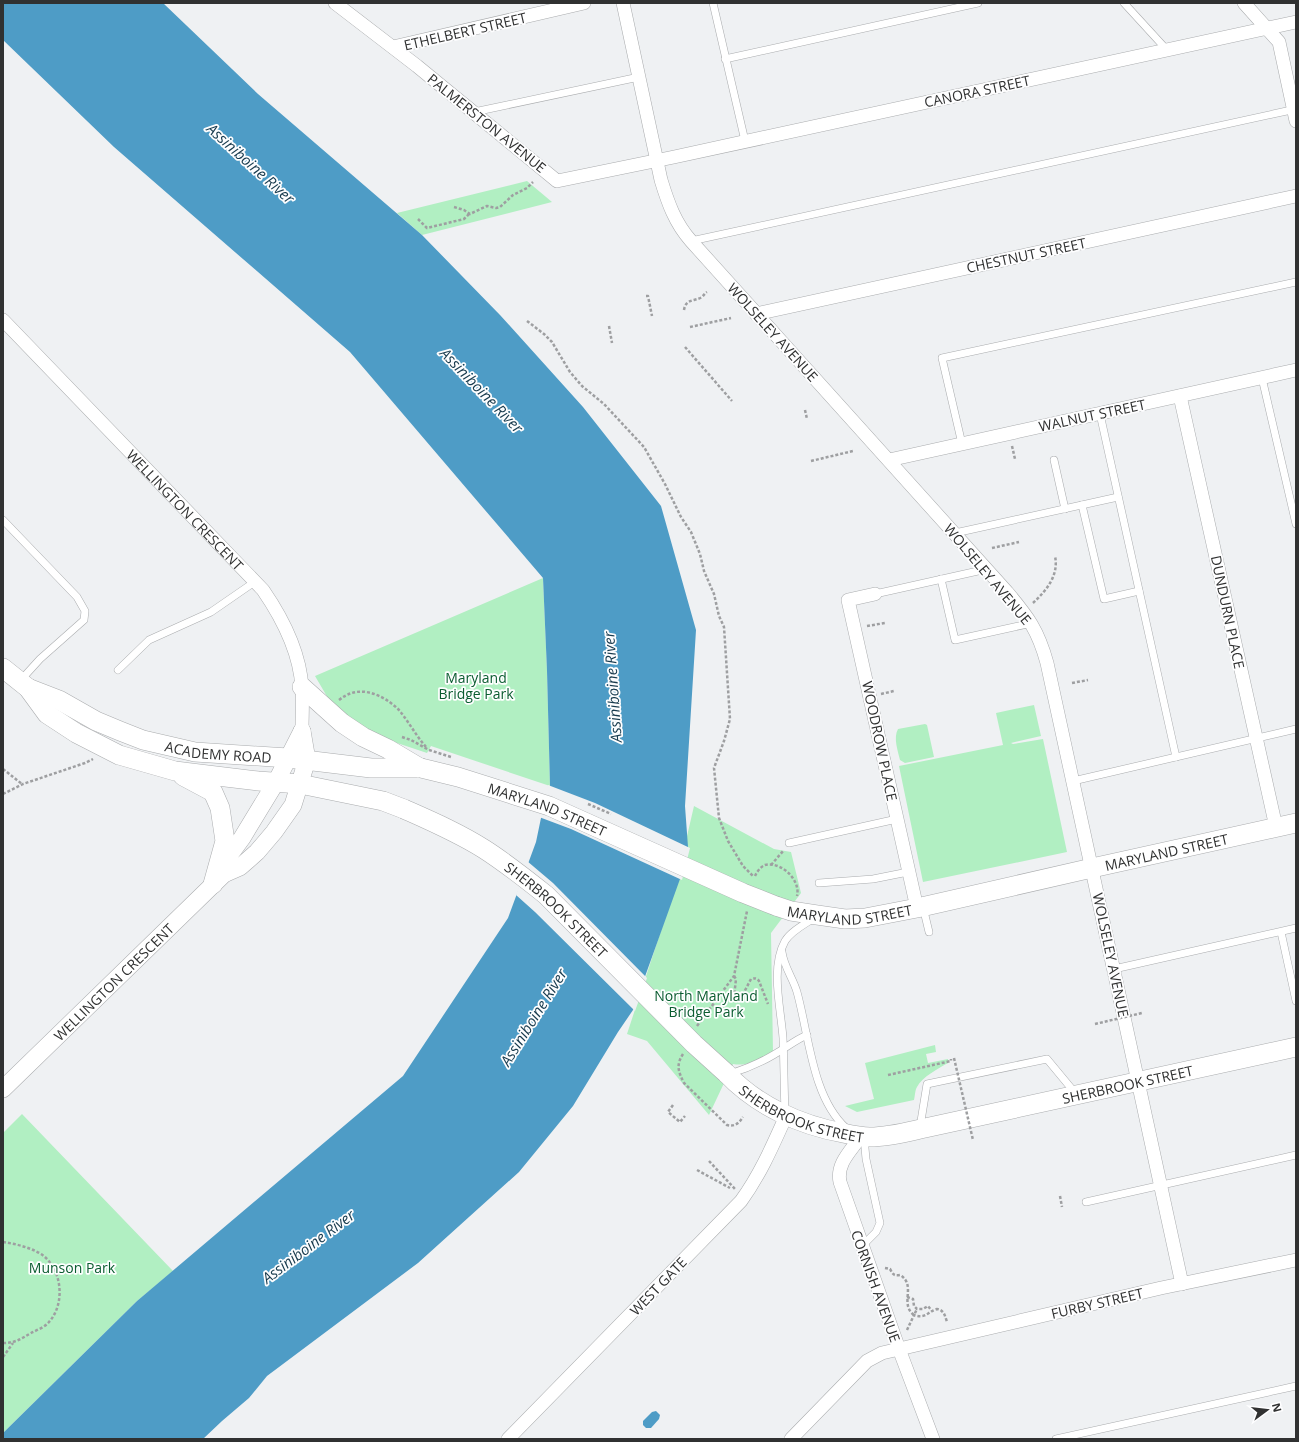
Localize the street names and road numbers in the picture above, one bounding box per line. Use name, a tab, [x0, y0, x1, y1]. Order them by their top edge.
street label: ETHELBERT STREET	[402, 8, 528, 54]
street label: PALMERSTON AVENUE	[424, 69, 550, 177]
street label: CANORA STREET	[922, 70, 1032, 111]
street label: CHESTNUT STREET	[965, 233, 1088, 277]
street label: WOLSELEY AVENUE	[724, 279, 822, 385]
street label: WALNUT STREET	[1037, 394, 1147, 436]
street label: WELLINGTON CRESCENT	[123, 445, 248, 574]
street label: WOLSELEY AVENUE	[940, 519, 1036, 629]
street label: DUNDURN PLACE	[1207, 554, 1249, 670]
street label: WOODROW PLACE	[858, 679, 902, 803]
street label: ACADEMY ROAD	[163, 736, 272, 766]
street label: MARYLAND STREET	[486, 778, 610, 840]
street label: MARYLAND STREET	[1103, 829, 1230, 874]
street label: SHERBROOK STREET	[501, 857, 612, 961]
street label: WOLSELEY AVENUE	[1089, 891, 1133, 1019]
street label: MARYLAND STREET	[786, 900, 914, 929]
street label: WELLINGTON CRESCENT	[49, 919, 178, 1044]
street label: SHERBROOK STREET	[1060, 1060, 1195, 1107]
street label: SHERBROOK STREET	[736, 1080, 865, 1146]
street label: CORNISH AVENUE	[847, 1227, 905, 1345]
street label: WEST GATE	[625, 1253, 691, 1319]
street label: FURBY STREET	[1049, 1283, 1145, 1323]

